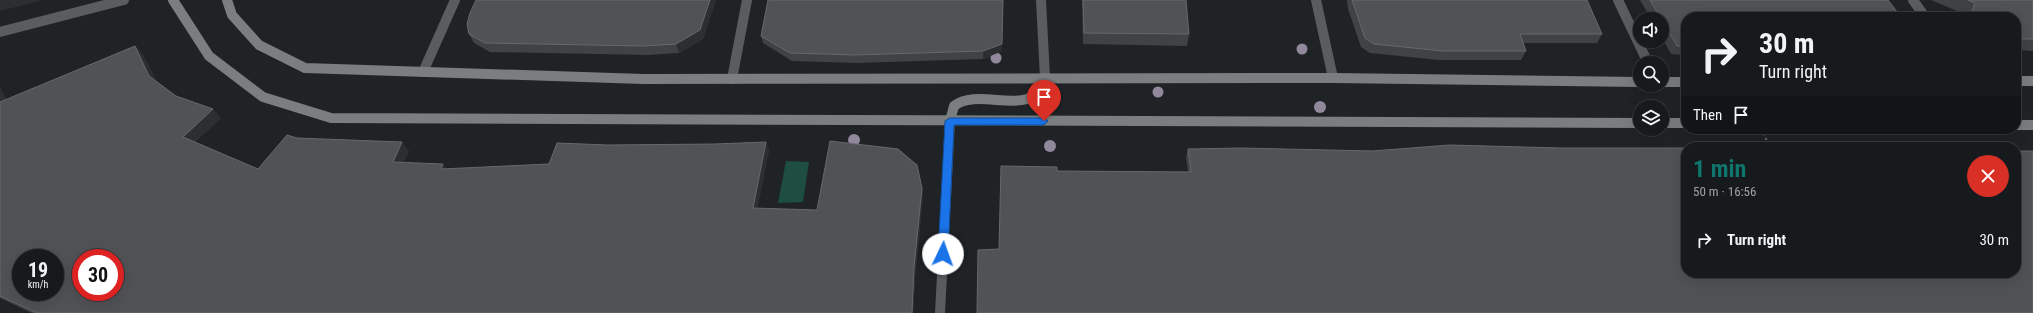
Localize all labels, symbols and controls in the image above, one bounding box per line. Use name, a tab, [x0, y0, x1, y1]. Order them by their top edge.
map controls	[1633, 12, 1669, 136]
button: sound	[1633, 12, 1669, 48]
text: 30 m	[1759, 27, 1815, 60]
icon: right	[1693, 28, 1745, 80]
button: search	[1633, 56, 1669, 92]
text: Turn right	[1759, 61, 1827, 82]
pin	[1027, 80, 1061, 121]
icon: arrive	[1033, 86, 1055, 108]
button: layers	[1633, 100, 1669, 136]
icon: arrive	[1730, 104, 1752, 126]
text: Then	[1693, 106, 1722, 124]
text: 1 min	[1693, 155, 1746, 183]
button: close	[1967, 155, 2009, 197]
text: 50 m · 16:56	[1693, 184, 1756, 199]
icon: right	[1693, 229, 1715, 251]
text: Turn right	[1727, 231, 1786, 249]
text: 30 m	[1979, 231, 2009, 249]
position arrow	[922, 233, 964, 275]
speed limit sign: 30	[72, 249, 124, 301]
text: 19	[28, 258, 48, 282]
text: km/h	[28, 279, 48, 290]

